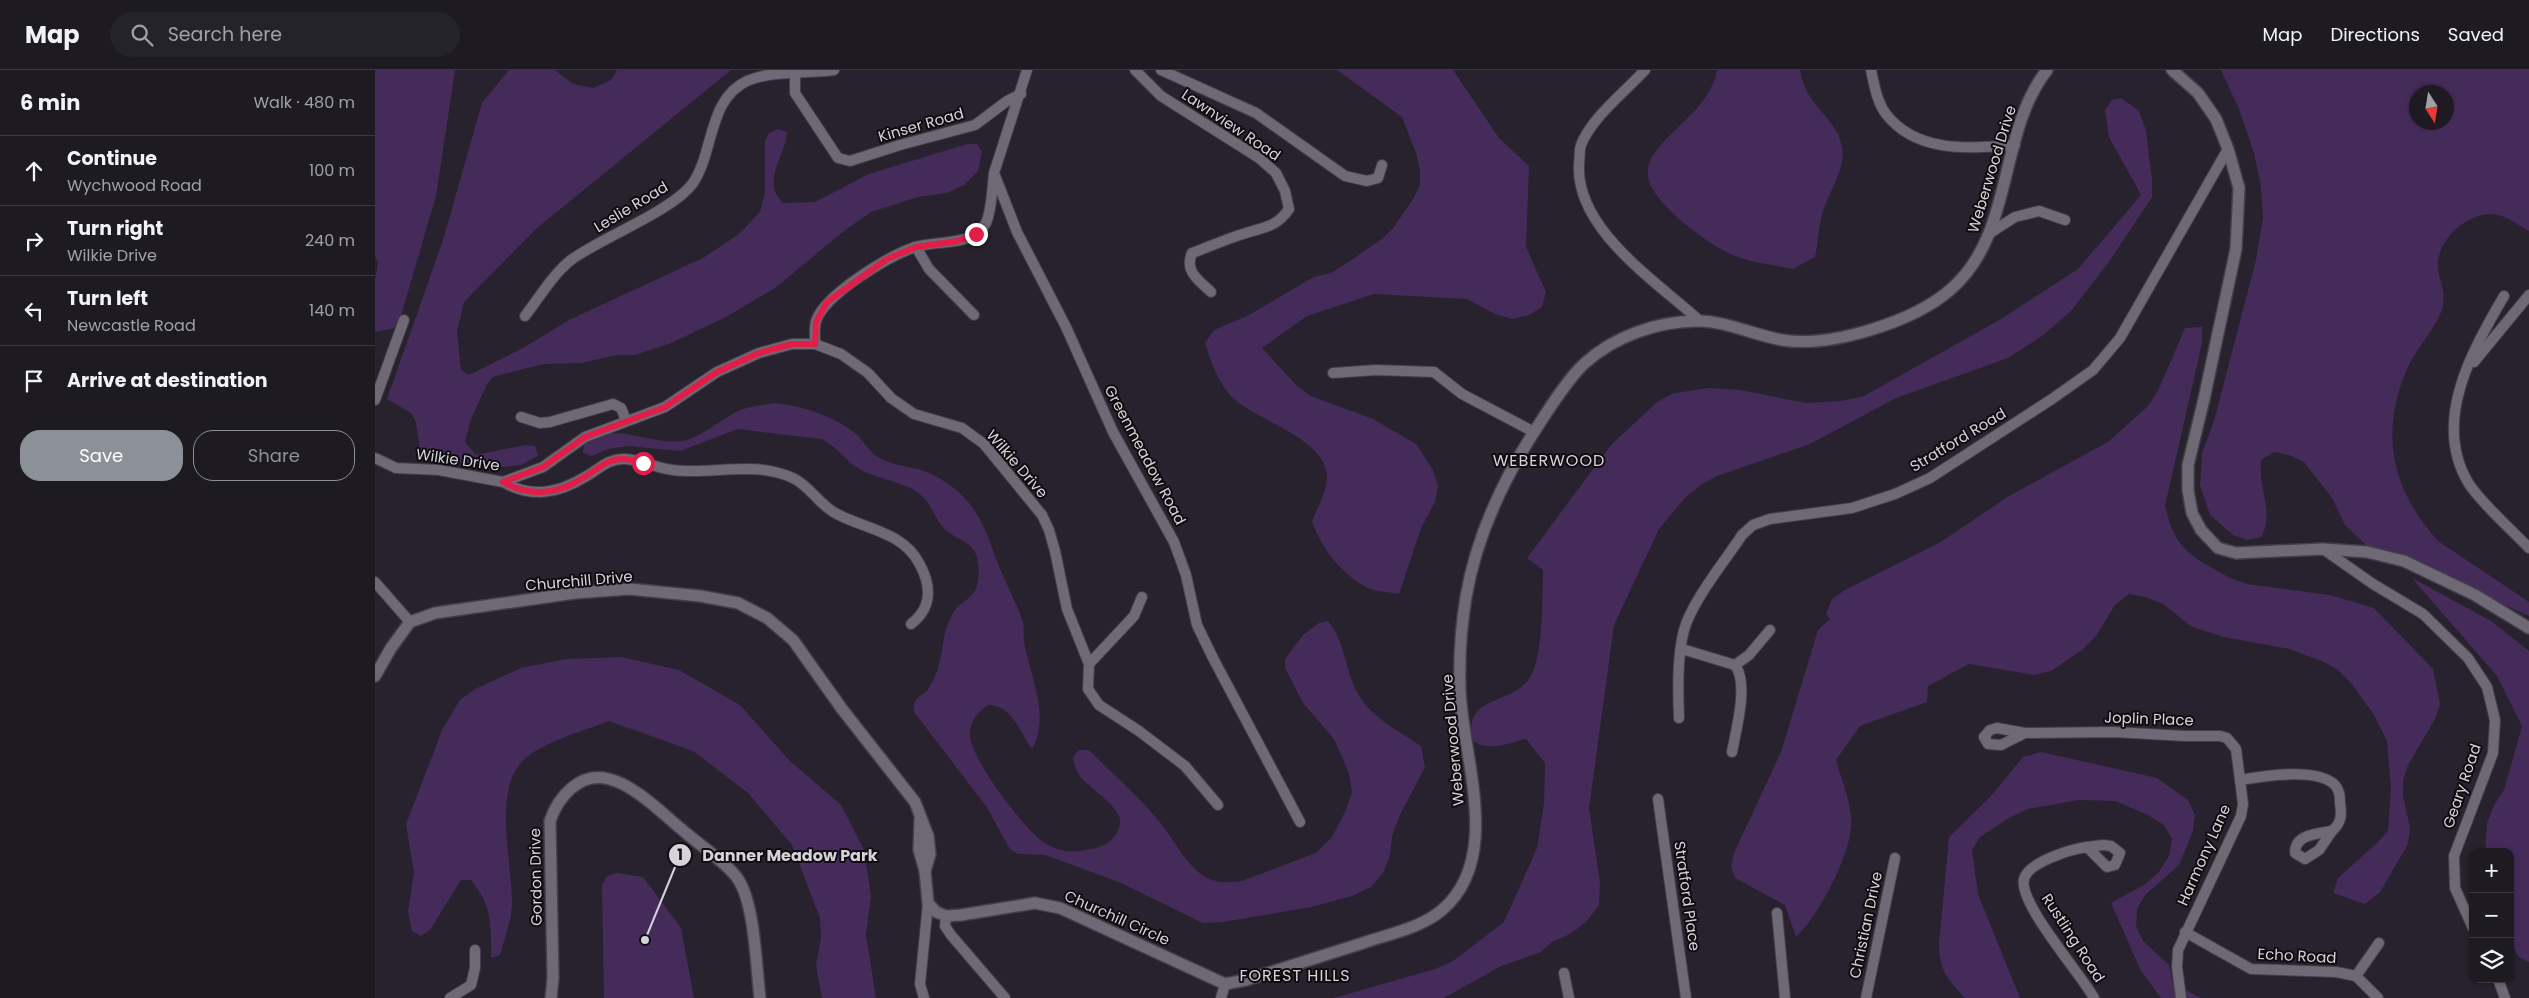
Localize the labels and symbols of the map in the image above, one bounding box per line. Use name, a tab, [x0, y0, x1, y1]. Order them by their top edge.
street label: Lawnview Road	[1178, 84, 1285, 166]
north arrow	[2409, 85, 2454, 130]
street label: Kinser Road	[876, 102, 966, 147]
street label: Weberwood Drive	[1962, 103, 2021, 235]
street label: Leslie Road	[590, 176, 672, 237]
route end	[965, 223, 988, 246]
street label: Greenmeadow Road	[1100, 381, 1191, 528]
street label: Stratford Road	[1906, 403, 2010, 477]
street label: Wilkie Drive	[982, 425, 1053, 502]
street label: Wilkie Drive	[415, 443, 501, 476]
district label: WEBERWOOD	[1493, 449, 1605, 472]
route start	[632, 452, 655, 475]
street label: Churchill Drive	[524, 565, 634, 596]
street label: Weberwood Drive	[1436, 673, 1469, 807]
street label: Joplin Place	[2104, 706, 2194, 731]
street label: Geary Road	[2437, 741, 2486, 831]
street label: Harmony Lane	[2172, 801, 2235, 909]
street label: Gordon Drive	[524, 828, 547, 926]
callout: Danner Meadow Park	[668, 839, 888, 870]
street label: Stratford Place	[1669, 840, 1706, 952]
text: 1	[677, 844, 683, 865]
text: Danner Meadow Park	[702, 844, 878, 867]
street label: Christian Drive	[1844, 870, 1887, 980]
street label: Churchill Circle	[1061, 885, 1173, 950]
street label: Rustling Road	[2037, 889, 2110, 986]
street label: Echo Road	[2257, 943, 2337, 968]
district label: FOREST HILLS	[1239, 964, 1351, 987]

